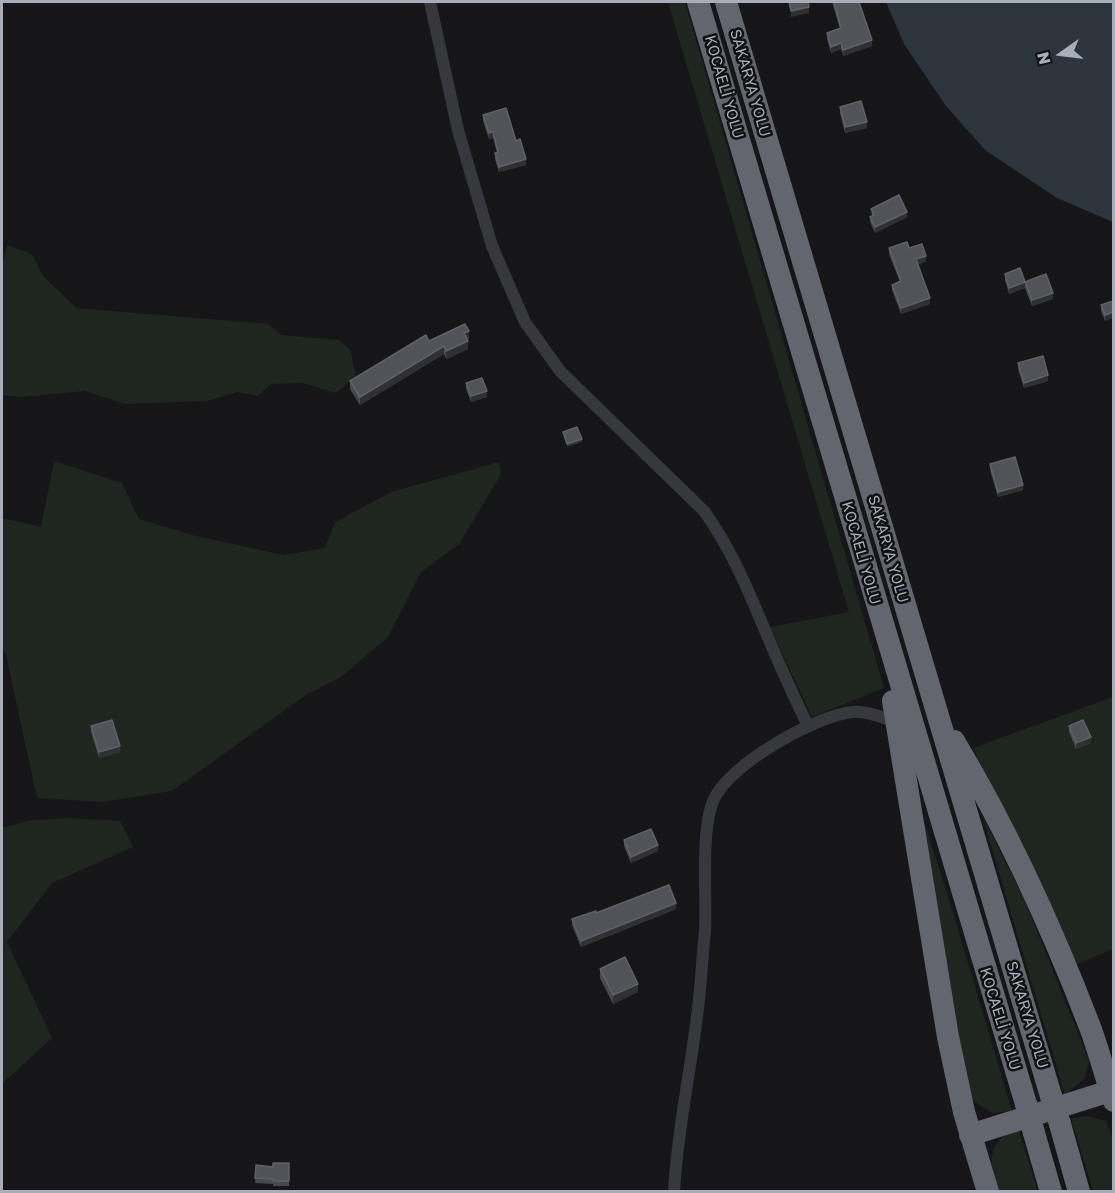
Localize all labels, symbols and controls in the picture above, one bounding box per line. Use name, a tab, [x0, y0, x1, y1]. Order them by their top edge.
north arrow	[1031, 24, 1091, 84]
street label: SAKARYA YOLU	[726, 27, 774, 139]
street label: KOCAELİ YOLU	[701, 33, 747, 141]
text: N	[1032, 50, 1055, 67]
street label: SAKARYA YOLU	[864, 493, 912, 605]
street label: KOCAELİ YOLU	[838, 499, 884, 607]
street label: SAKARYA YOLU	[1002, 959, 1052, 1071]
street label: KOCAELİ YOLU	[976, 965, 1024, 1073]

